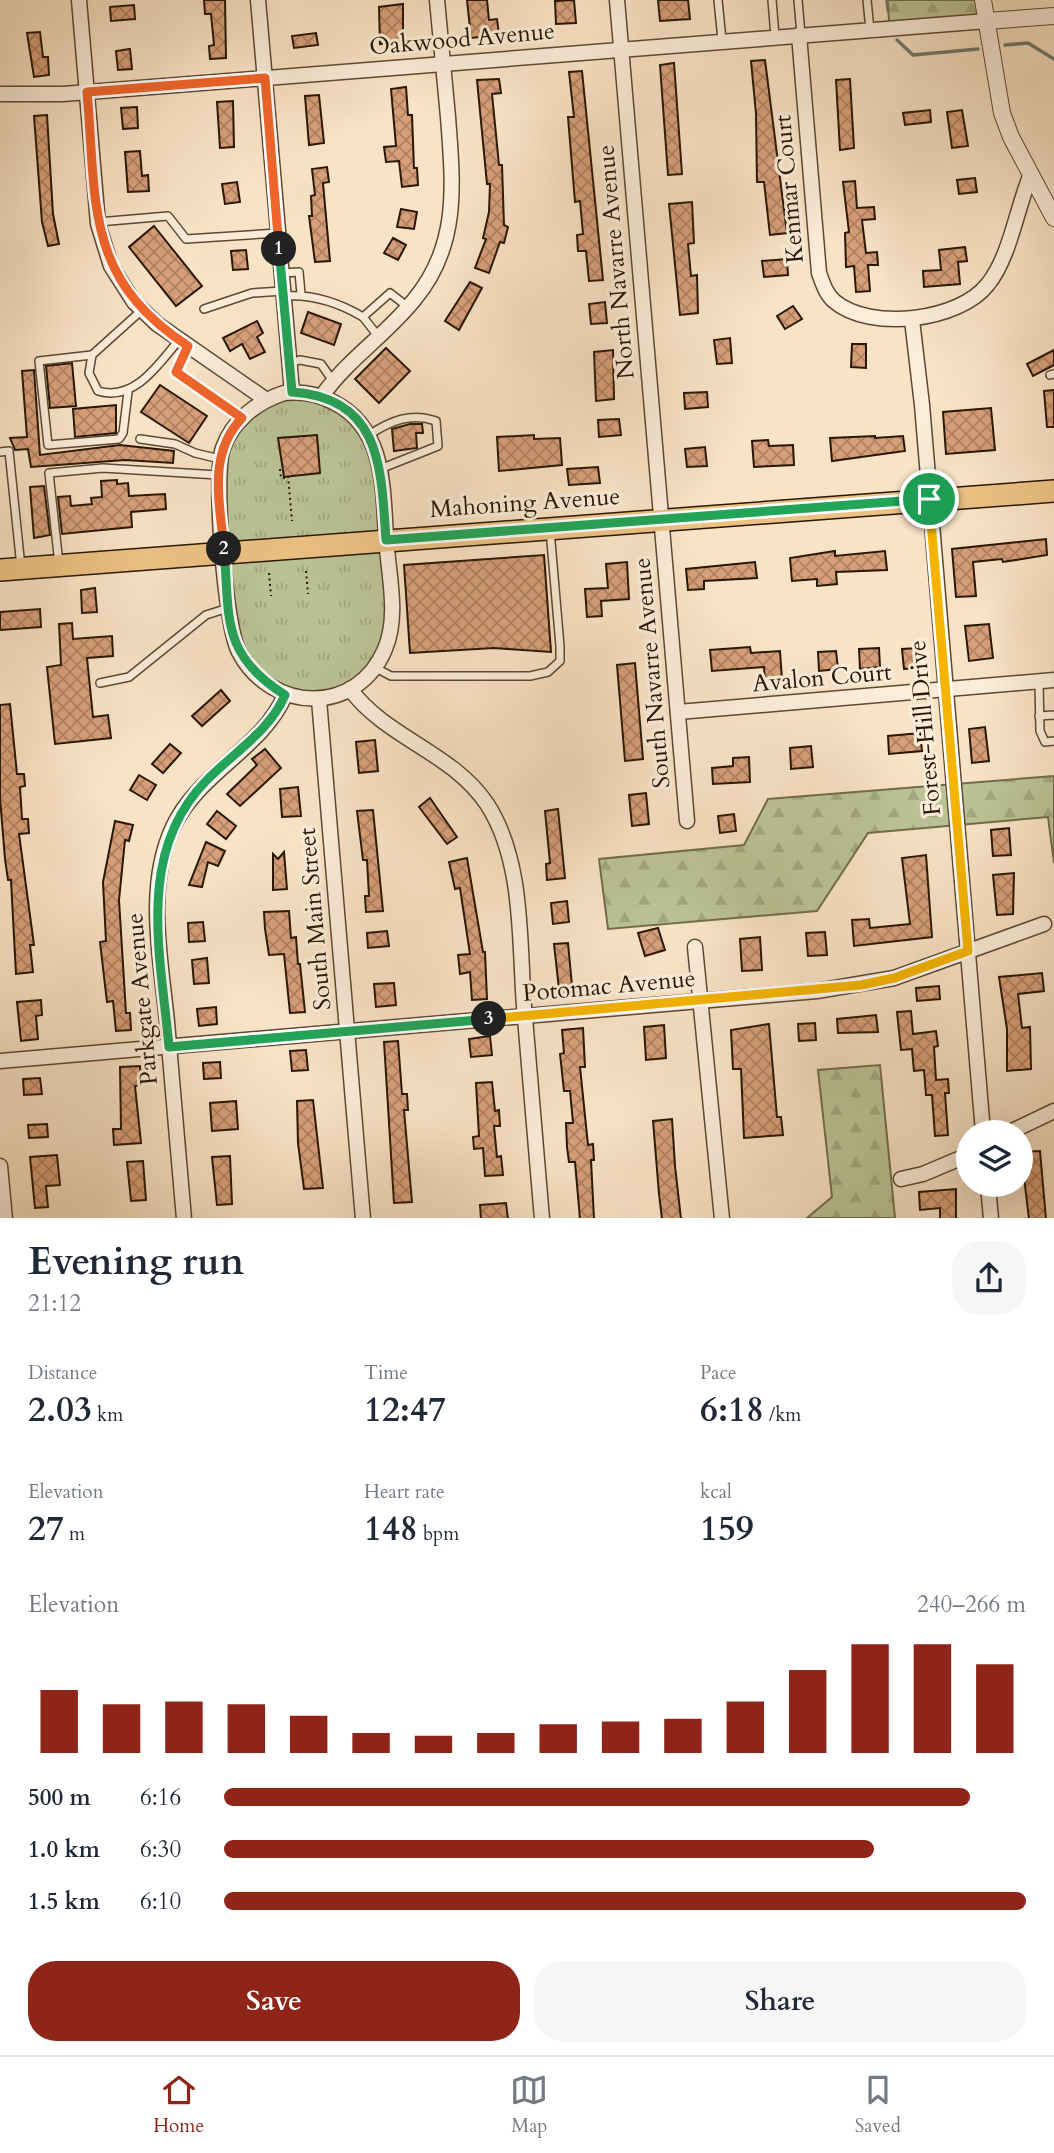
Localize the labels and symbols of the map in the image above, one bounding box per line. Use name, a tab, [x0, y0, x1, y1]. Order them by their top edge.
street label: Oakwood Avenue	[368, 14, 556, 64]
street label: Kenmar Court	[766, 113, 812, 265]
street label: North Navarre Avenue	[589, 143, 643, 381]
pin: 1	[262, 232, 296, 266]
pin	[899, 469, 959, 529]
street label: Mahoning Avenue	[429, 480, 621, 526]
pin: 2	[206, 532, 242, 566]
street label: South Navarre Avenue	[625, 556, 679, 790]
street label: Forest-Hill Drive	[901, 639, 949, 817]
street label: Avalon Court	[751, 655, 893, 701]
street label: South Main Street	[291, 826, 339, 1012]
street label: Parkgate Avenue	[118, 912, 166, 1086]
street label: Potomac Avenue	[521, 962, 697, 1010]
pin: 3	[472, 1002, 506, 1036]

